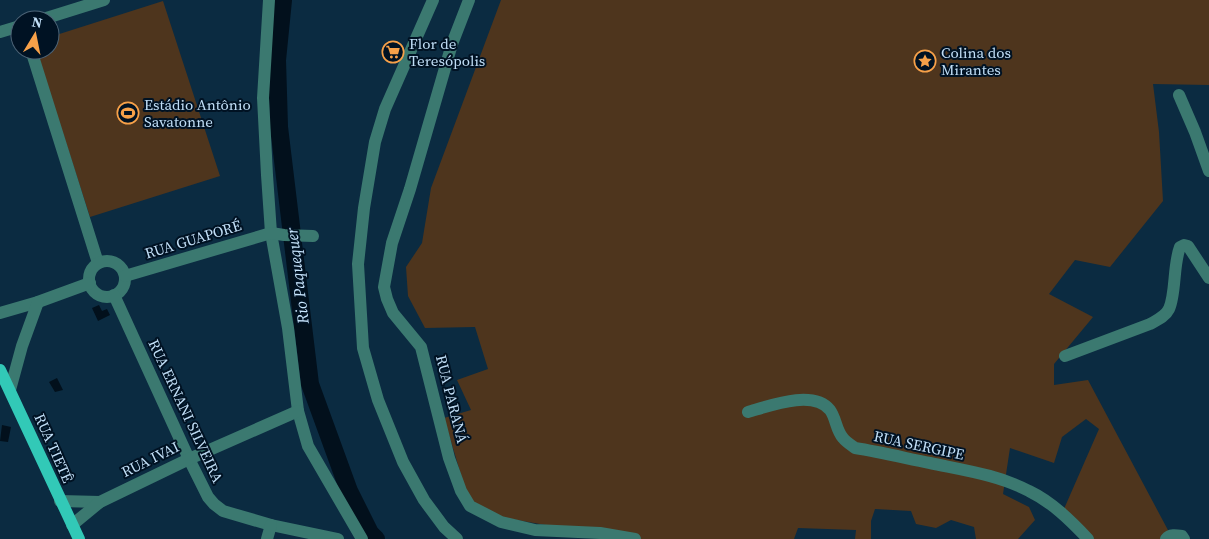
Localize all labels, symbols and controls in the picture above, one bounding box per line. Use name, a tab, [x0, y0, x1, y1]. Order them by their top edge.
north arrow	[10, 10, 60, 60]
text: N	[30, 11, 44, 33]
place label: Flor de Teresópolis	[409, 33, 485, 71]
supermarket icon: Flor de Teresópolis	[381, 40, 405, 64]
place label: Colina dos Mirantes	[941, 42, 1011, 80]
place icon: Colina dos Mirantes	[913, 49, 937, 73]
place label: Estádio Antônio Savatonne	[144, 94, 251, 132]
sports icon: Estádio Antônio Savatonne	[116, 101, 140, 125]
street label: RUA GUAPORÉ	[142, 214, 244, 264]
water label: Rio Paquequer	[280, 226, 314, 326]
street label: RUA ERNANI SILVEIRA	[143, 336, 229, 486]
street label: RUA PARANÁ	[431, 353, 473, 445]
street label: RUA TIETÊ	[29, 410, 79, 486]
street label: RUA SERGIPE	[872, 425, 966, 465]
street label: RUA IVAI	[118, 436, 182, 482]

